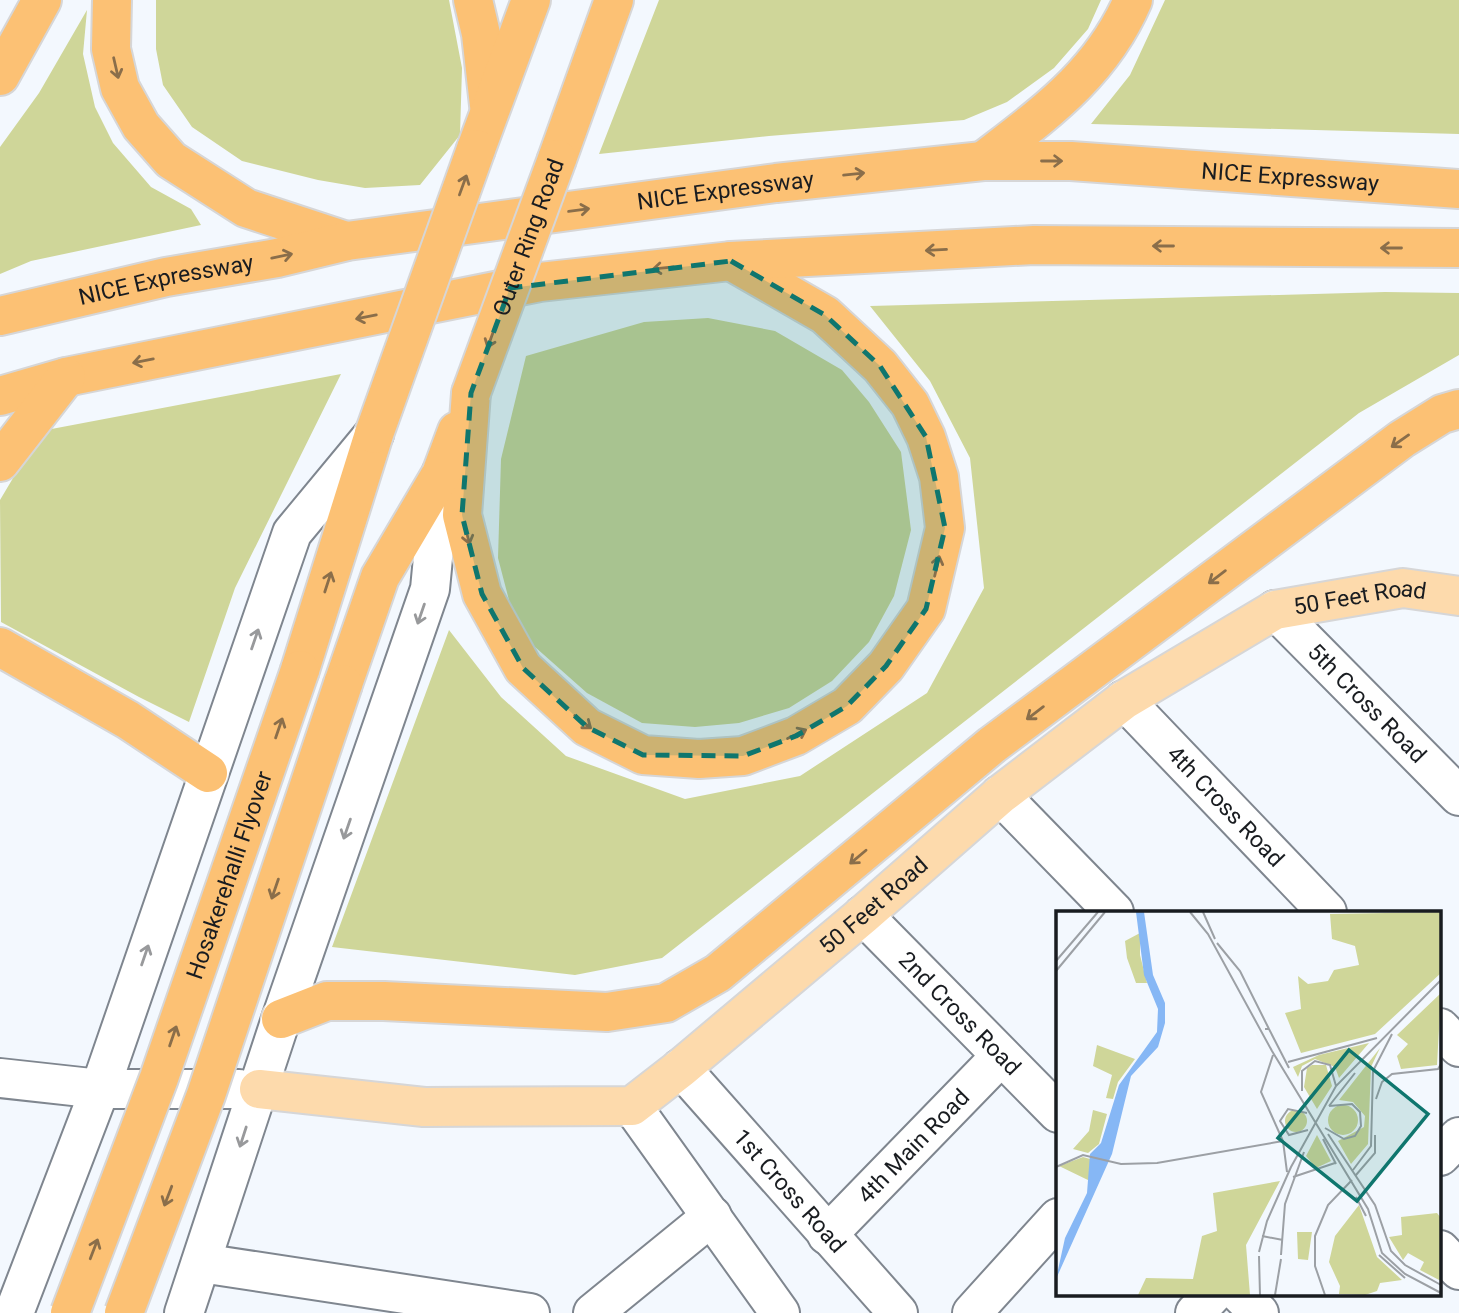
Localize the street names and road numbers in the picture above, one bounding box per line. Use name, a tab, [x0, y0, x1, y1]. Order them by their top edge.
street label: Outer Ring Road	[487, 155, 570, 320]
street label: NICE Expressway	[1200, 157, 1380, 197]
street label: NICE Expressway	[635, 166, 815, 215]
street label: NICE Expressway	[76, 249, 256, 311]
street label: 50 Feet Road	[1291, 574, 1428, 620]
street label: 5th Cross Road	[1302, 638, 1432, 768]
street label: 4th Cross Road	[1162, 740, 1290, 872]
street label: Hosakerehalli Flyover	[181, 767, 278, 983]
street label: 50 Feet Road	[814, 851, 933, 959]
street label: 2nd Cross Road	[893, 946, 1026, 1081]
street label: 4th Main Road	[852, 1084, 975, 1209]
street label: 1st Cross Road	[728, 1123, 852, 1258]

